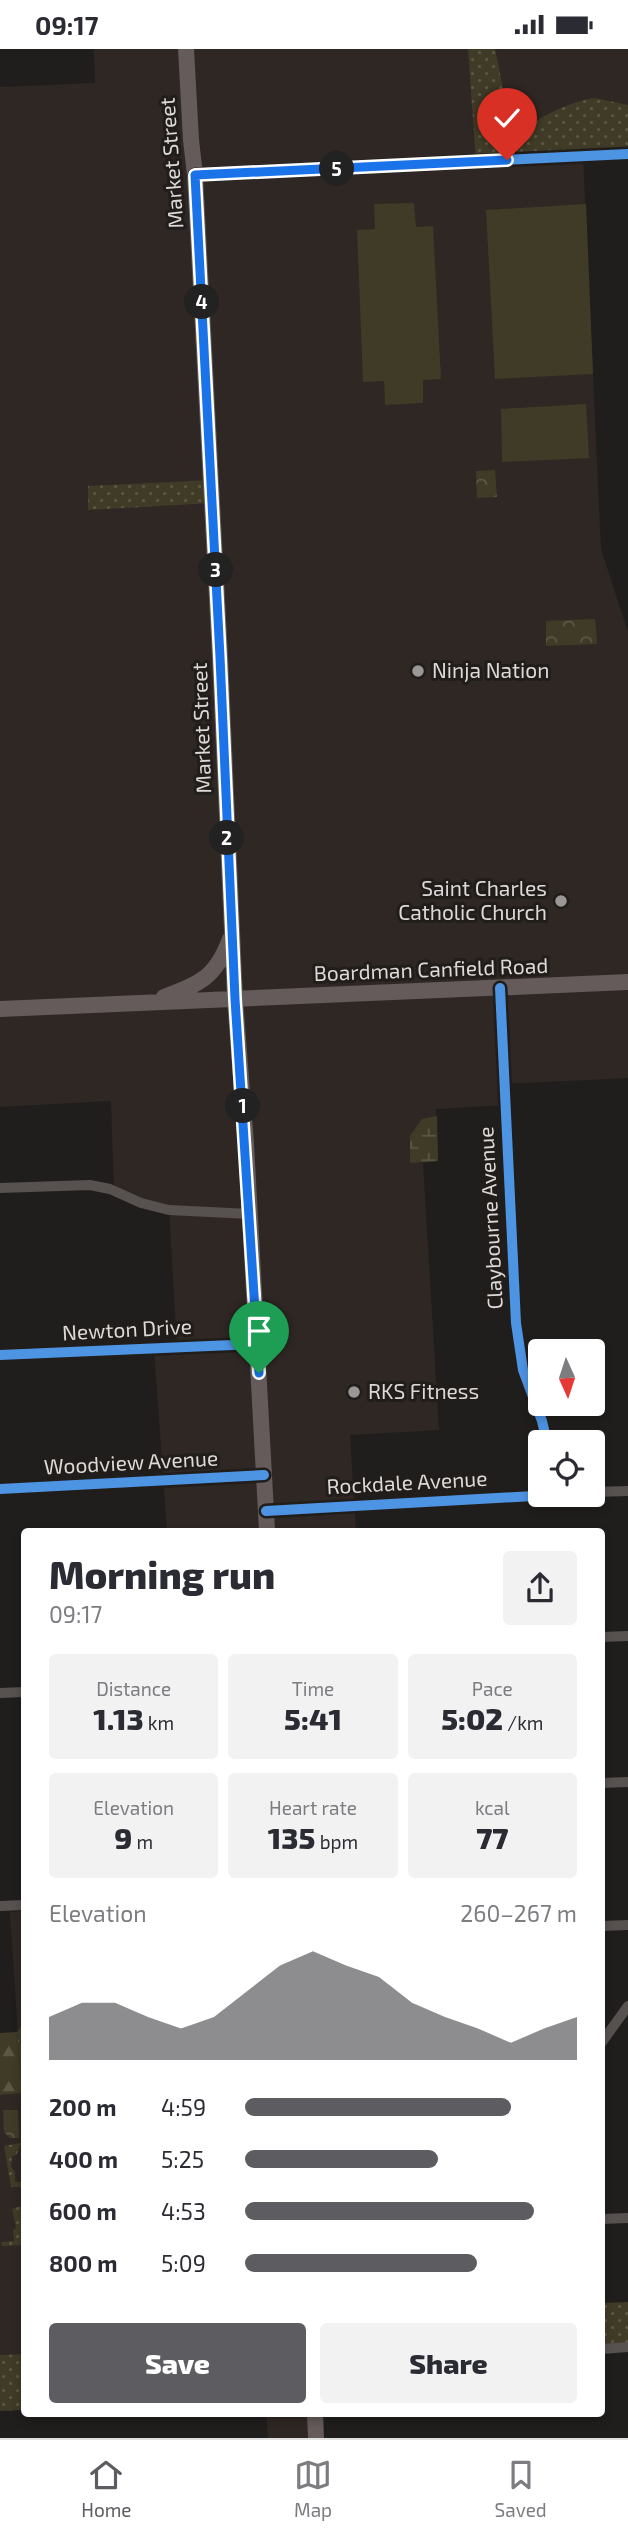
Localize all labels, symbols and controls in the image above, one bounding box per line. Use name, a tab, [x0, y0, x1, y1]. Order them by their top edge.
text: 09:17	[35, 9, 98, 40]
pin	[477, 88, 537, 160]
street label: Market Street	[153, 97, 188, 229]
icon: check	[488, 99, 526, 137]
pin: 5	[320, 151, 354, 187]
text: 5	[331, 157, 342, 180]
pin: 4	[184, 285, 220, 319]
text: 4	[195, 290, 208, 313]
pin: 3	[198, 553, 234, 587]
text: 3	[210, 558, 221, 581]
place label: Ninja Nation	[432, 657, 549, 683]
street label: Market Street	[186, 662, 215, 794]
marker: Ninja Nation	[410, 663, 426, 679]
pin: 2	[210, 821, 244, 855]
text: 2	[221, 826, 232, 849]
place label: Saint Charles Catholic Church	[398, 875, 547, 924]
marker: Saint Charles Catholic Church	[553, 893, 569, 909]
street label: Boardman Canfield Road	[313, 952, 549, 985]
pin: 1	[226, 1089, 260, 1123]
text: 1	[238, 1094, 247, 1117]
street label: Claybourne Avenue	[472, 1126, 507, 1310]
pin	[229, 1301, 289, 1373]
icon: arrive	[240, 1312, 278, 1350]
street label: Newton Drive	[61, 1313, 193, 1344]
north arrow	[528, 1339, 606, 1416]
map controls	[528, 1339, 605, 1507]
place label: RKS Fitness	[368, 1378, 479, 1403]
marker: RKS Fitness	[346, 1384, 362, 1400]
button: locate	[528, 1430, 605, 1507]
street label: Woodview Avenue	[43, 1444, 219, 1479]
street label: Rockdale Avenue	[326, 1465, 488, 1498]
text: Morning run	[49, 1551, 275, 1597]
button: share	[503, 1551, 577, 1625]
text: 09:17	[49, 1600, 102, 1628]
text: Distance	[96, 1677, 171, 1700]
text: Time	[292, 1677, 334, 1700]
text: Pace	[472, 1677, 513, 1700]
text: 1.13	[93, 1700, 144, 1736]
text: 5:41	[284, 1700, 342, 1736]
text: 5:02	[441, 1700, 503, 1736]
text: km	[144, 1711, 174, 1734]
text: /km	[503, 1711, 544, 1734]
text: Elevation	[93, 1796, 174, 1819]
text: Heart rate	[269, 1796, 357, 1819]
text: kcal	[475, 1796, 510, 1819]
text: 9	[114, 1819, 132, 1855]
text: 135	[268, 1819, 315, 1855]
text: 77	[476, 1819, 508, 1855]
text: m	[132, 1830, 153, 1853]
text: bpm	[315, 1830, 358, 1853]
text: Elevation	[49, 1899, 147, 1927]
text: 260–267 m	[460, 1899, 577, 1927]
text: 200 m	[49, 2093, 117, 2121]
text: 4:59	[161, 2093, 206, 2121]
text: 400 m	[49, 2145, 118, 2173]
text: 5:25	[161, 2145, 204, 2173]
text: 600 m	[49, 2197, 117, 2225]
text: 4:53	[161, 2197, 206, 2225]
text: 800 m	[49, 2249, 118, 2277]
text: 5:09	[161, 2249, 206, 2277]
button: Save	[49, 2323, 306, 2403]
button: Share	[320, 2323, 577, 2403]
tab: Home	[81, 2456, 132, 2521]
tab: Map	[294, 2456, 332, 2521]
tab: Saved	[495, 2456, 547, 2521]

